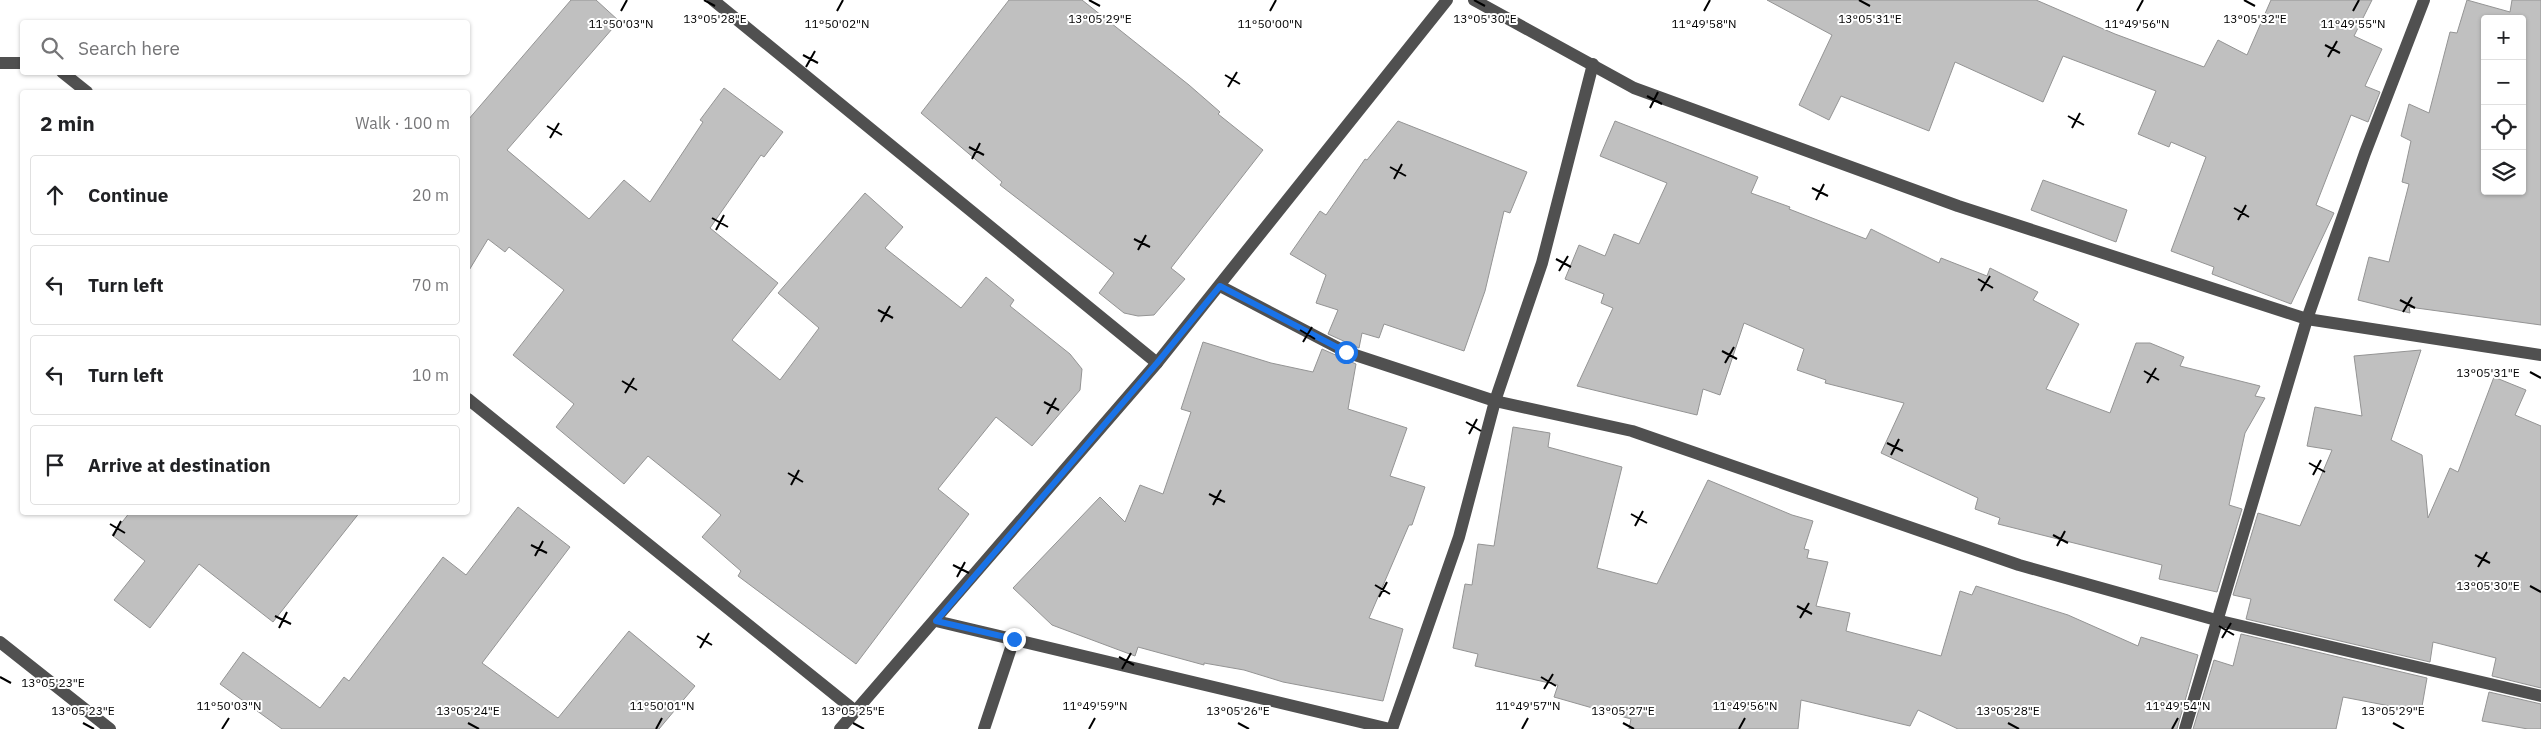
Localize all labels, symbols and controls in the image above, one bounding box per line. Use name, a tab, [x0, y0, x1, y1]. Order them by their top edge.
text: 13°05'28"E	[683, 11, 747, 26]
text: 13°05'29"E	[1068, 11, 1132, 26]
text: 13°05'30"E	[1453, 11, 1517, 26]
text: 13°05'31"E	[1838, 11, 1902, 26]
text: 13°05'32"E	[2223, 11, 2287, 26]
map controls	[2481, 15, 2526, 195]
button: +	[2481, 15, 2526, 60]
text: 11°50'03"N	[588, 16, 654, 31]
text: 11°50'02"N	[804, 16, 870, 31]
text: 11°50'00"N	[1237, 16, 1303, 31]
text: 11°49'58"N	[1671, 16, 1737, 31]
text: 11°49'56"N	[2104, 16, 2170, 31]
text: 11°49'55"N	[2320, 16, 2386, 31]
search box	[20, 20, 470, 75]
icon: search	[38, 34, 66, 62]
text: Search here	[78, 36, 180, 60]
button: −	[2481, 60, 2526, 105]
button: locate	[2481, 105, 2526, 150]
text: 2 min	[40, 109, 95, 137]
text: Walk · 100 m	[355, 113, 450, 133]
button: layers	[2481, 150, 2526, 195]
icon: ahead	[41, 181, 69, 209]
text: Continue	[88, 183, 168, 207]
text: 20 m	[412, 185, 449, 205]
icon: left	[41, 271, 69, 299]
text: Turn left	[88, 273, 164, 297]
text: 70 m	[412, 275, 449, 295]
route start	[1335, 341, 1358, 364]
icon: left	[41, 361, 69, 389]
text: Turn left	[88, 363, 164, 387]
text: 10 m	[412, 365, 449, 385]
text: 13°05'31"E	[2456, 365, 2520, 380]
icon: arrive	[41, 451, 69, 479]
text: Arrive at destination	[88, 453, 271, 477]
text: 13°05'30"E	[2456, 578, 2520, 593]
route end	[1003, 628, 1026, 651]
text: 13°05'23"E	[21, 675, 85, 690]
text: 11°50'03"N	[196, 698, 262, 713]
text: 11°50'01"N	[629, 698, 695, 713]
text: 11°49'59"N	[1062, 698, 1128, 713]
text: 11°49'57"N	[1495, 698, 1561, 713]
text: 11°49'56"N	[1712, 698, 1778, 713]
text: 11°49'54"N	[2145, 698, 2211, 713]
text: 13°05'23"E	[51, 703, 115, 718]
text: 13°05'24"E	[436, 703, 500, 718]
text: 13°05'25"E	[821, 703, 885, 718]
text: 13°05'26"E	[1206, 703, 1270, 718]
text: 13°05'27"E	[1591, 703, 1655, 718]
text: 13°05'28"E	[1976, 703, 2040, 718]
text: 13°05'29"E	[2361, 703, 2425, 718]

